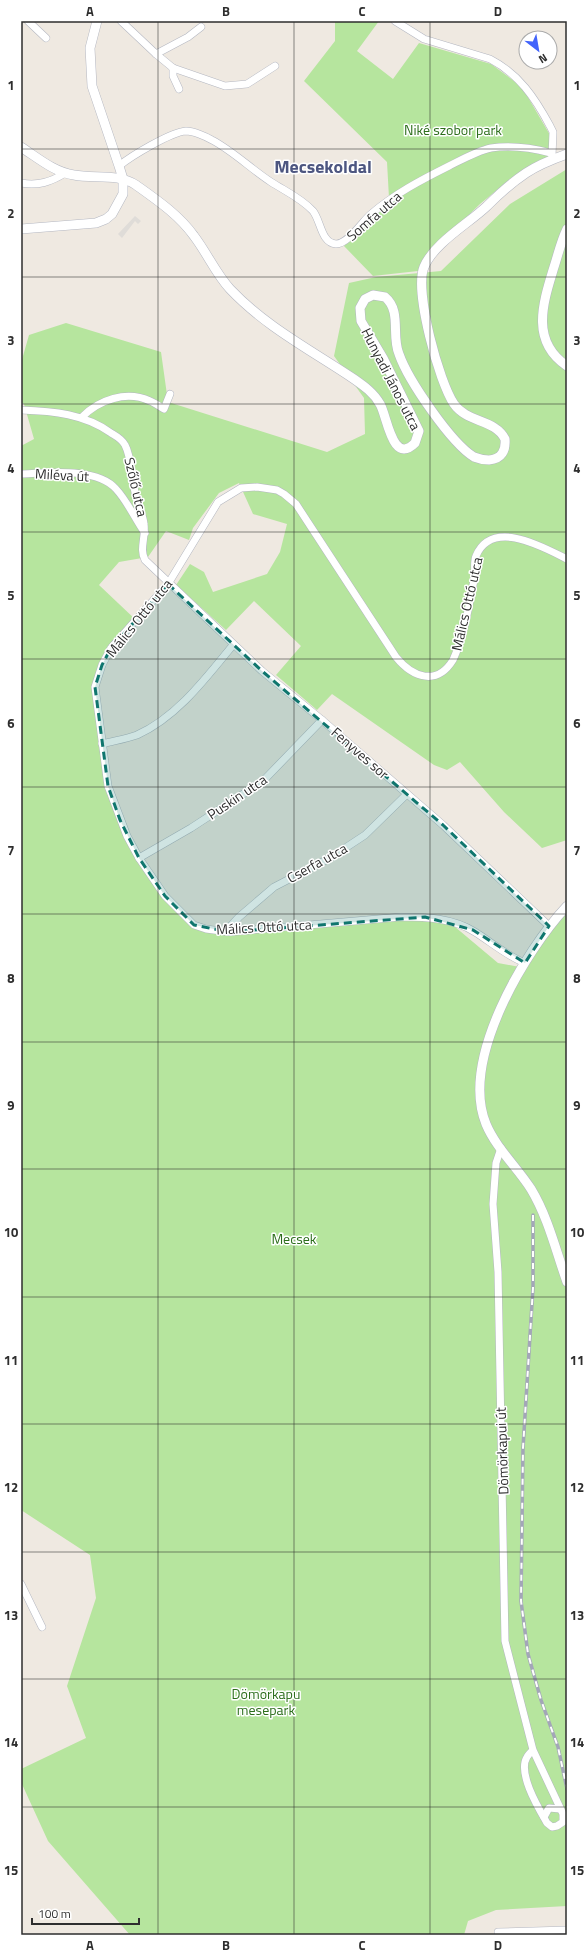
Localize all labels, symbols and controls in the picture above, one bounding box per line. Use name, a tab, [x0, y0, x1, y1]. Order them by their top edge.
text: A	[86, 1, 94, 21]
text: B	[222, 1, 230, 21]
text: C	[358, 1, 366, 21]
text: D	[494, 1, 502, 21]
north arrow	[518, 30, 558, 70]
text: N	[536, 50, 551, 67]
text: 1	[7, 75, 15, 95]
text: 1	[573, 75, 581, 95]
park label: Niké szobor park	[404, 119, 502, 140]
district label: Mecsekoldal	[274, 153, 372, 180]
street label: Somfa utca	[342, 186, 406, 245]
text: 2	[7, 203, 15, 223]
text: 2	[573, 203, 581, 223]
street label: Hunyadi János utca	[357, 324, 426, 434]
text: 3	[7, 330, 15, 350]
text: 3	[573, 330, 581, 350]
street label: Szőlő utca	[119, 455, 154, 519]
text: 4	[7, 458, 15, 478]
text: 4	[573, 458, 581, 478]
street label: Miléva út	[34, 463, 90, 486]
street label: Málics Ottó utca	[446, 555, 488, 653]
street label: Málics Ottó utca	[100, 574, 177, 662]
text: 5	[7, 585, 15, 605]
text: 5	[573, 585, 581, 605]
text: 6	[7, 713, 15, 733]
text: 6	[573, 713, 581, 733]
street label: Fenyves sor	[327, 722, 394, 784]
street label: Puskin utca	[203, 769, 271, 824]
street label: Cserfa utca	[283, 837, 351, 888]
text: 7	[7, 840, 15, 860]
text: 7	[573, 840, 581, 860]
street label: Málics Ottó utca	[216, 914, 312, 939]
text: 8	[7, 968, 15, 988]
text: 8	[573, 968, 581, 988]
text: 9	[7, 1095, 15, 1115]
text: 9	[573, 1095, 581, 1115]
text: 10	[4, 1222, 18, 1242]
text: 10	[570, 1222, 584, 1242]
park label: Mecsek	[271, 1228, 317, 1249]
text: 11	[4, 1350, 18, 1370]
text: 11	[570, 1350, 584, 1370]
street label: Dömörkapui út	[489, 1407, 514, 1495]
text: 12	[4, 1477, 18, 1497]
text: 12	[570, 1477, 584, 1497]
text: 13	[4, 1605, 18, 1625]
text: 13	[570, 1605, 584, 1625]
park label: Dömörkapu mesepark	[232, 1683, 300, 1720]
text: 14	[4, 1732, 18, 1752]
text: 14	[570, 1732, 584, 1752]
text: 15	[4, 1860, 18, 1880]
text: 15	[570, 1860, 584, 1880]
scale bar	[32, 1900, 139, 1926]
text: 100 m	[38, 1904, 71, 1923]
text: A	[86, 1935, 94, 1955]
text: B	[222, 1935, 230, 1955]
text: C	[358, 1935, 366, 1955]
text: D	[494, 1935, 502, 1955]

